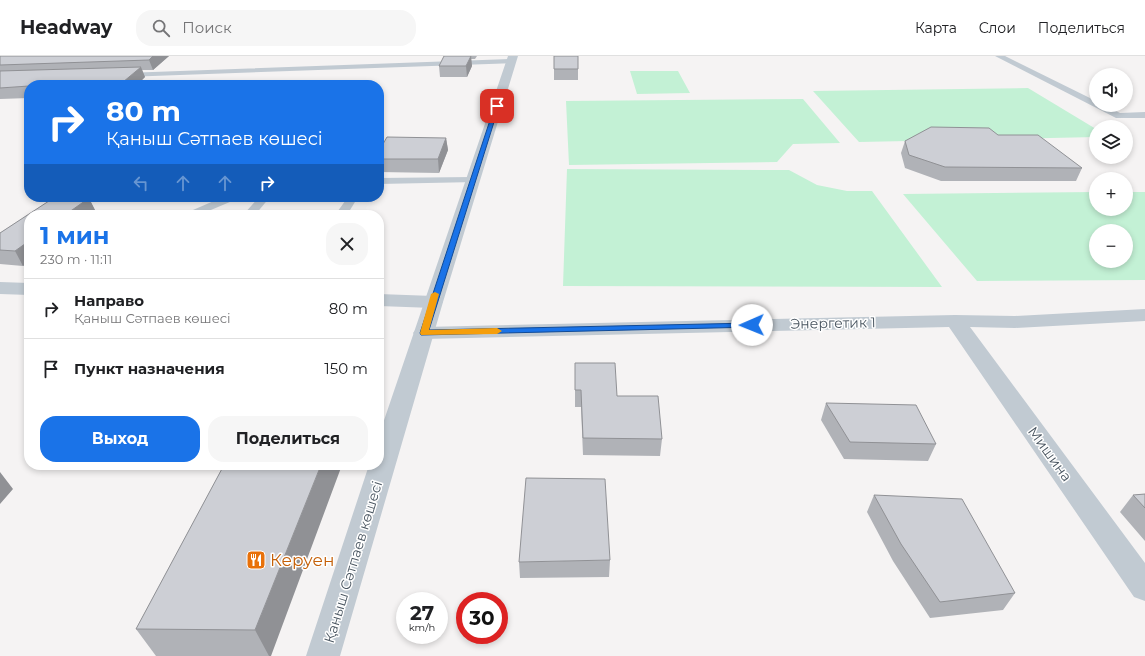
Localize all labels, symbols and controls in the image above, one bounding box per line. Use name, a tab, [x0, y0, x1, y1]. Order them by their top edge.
search box	[136, 10, 416, 46]
text: Headway	[20, 16, 112, 39]
icon: search	[150, 17, 172, 39]
text: Поиск	[182, 18, 232, 37]
text: Карта	[915, 19, 957, 37]
text: Слои	[979, 19, 1016, 37]
text: Поделиться	[1038, 19, 1125, 37]
map controls	[1089, 68, 1133, 268]
button: sound	[1089, 68, 1133, 112]
pin	[480, 89, 514, 123]
text: 80 m	[106, 94, 181, 128]
icon: arrive	[486, 95, 508, 117]
icon: right	[40, 96, 92, 148]
button: layers	[1089, 120, 1133, 164]
text: Қаныш Сәтпаев көшесі	[106, 128, 323, 150]
icon: left	[130, 172, 152, 194]
icon: ahead	[172, 172, 194, 194]
icon: ahead	[214, 172, 236, 194]
icon: right	[256, 172, 278, 194]
button: +	[1089, 172, 1133, 216]
text: 1 мин	[40, 221, 109, 250]
button: close	[326, 223, 368, 265]
button: −	[1089, 224, 1133, 268]
text: 230 m · 11:11	[40, 251, 112, 267]
text: Направо	[74, 291, 144, 310]
icon: right	[40, 298, 62, 320]
text: 80 m	[329, 299, 368, 318]
position arrow	[731, 304, 773, 346]
text: Қаныш Сәтпаев көшесі	[74, 310, 231, 326]
street label: Энергетик 1	[790, 313, 876, 333]
icon: arrive	[40, 358, 62, 380]
text: Пункт назначения	[74, 359, 225, 378]
text: 150 m	[324, 359, 368, 378]
button: Выход	[40, 416, 200, 462]
button: Поделиться	[208, 416, 368, 462]
street label: Мишина	[1024, 423, 1076, 485]
street label: Қаныш Сәтпаев көшесі	[320, 479, 386, 645]
restaurant icon: Керуен	[245, 549, 267, 571]
place label: Керуен	[270, 550, 335, 570]
speed limit sign: 30	[456, 592, 508, 644]
text: 27	[410, 601, 434, 625]
text: km/h	[409, 621, 435, 634]

